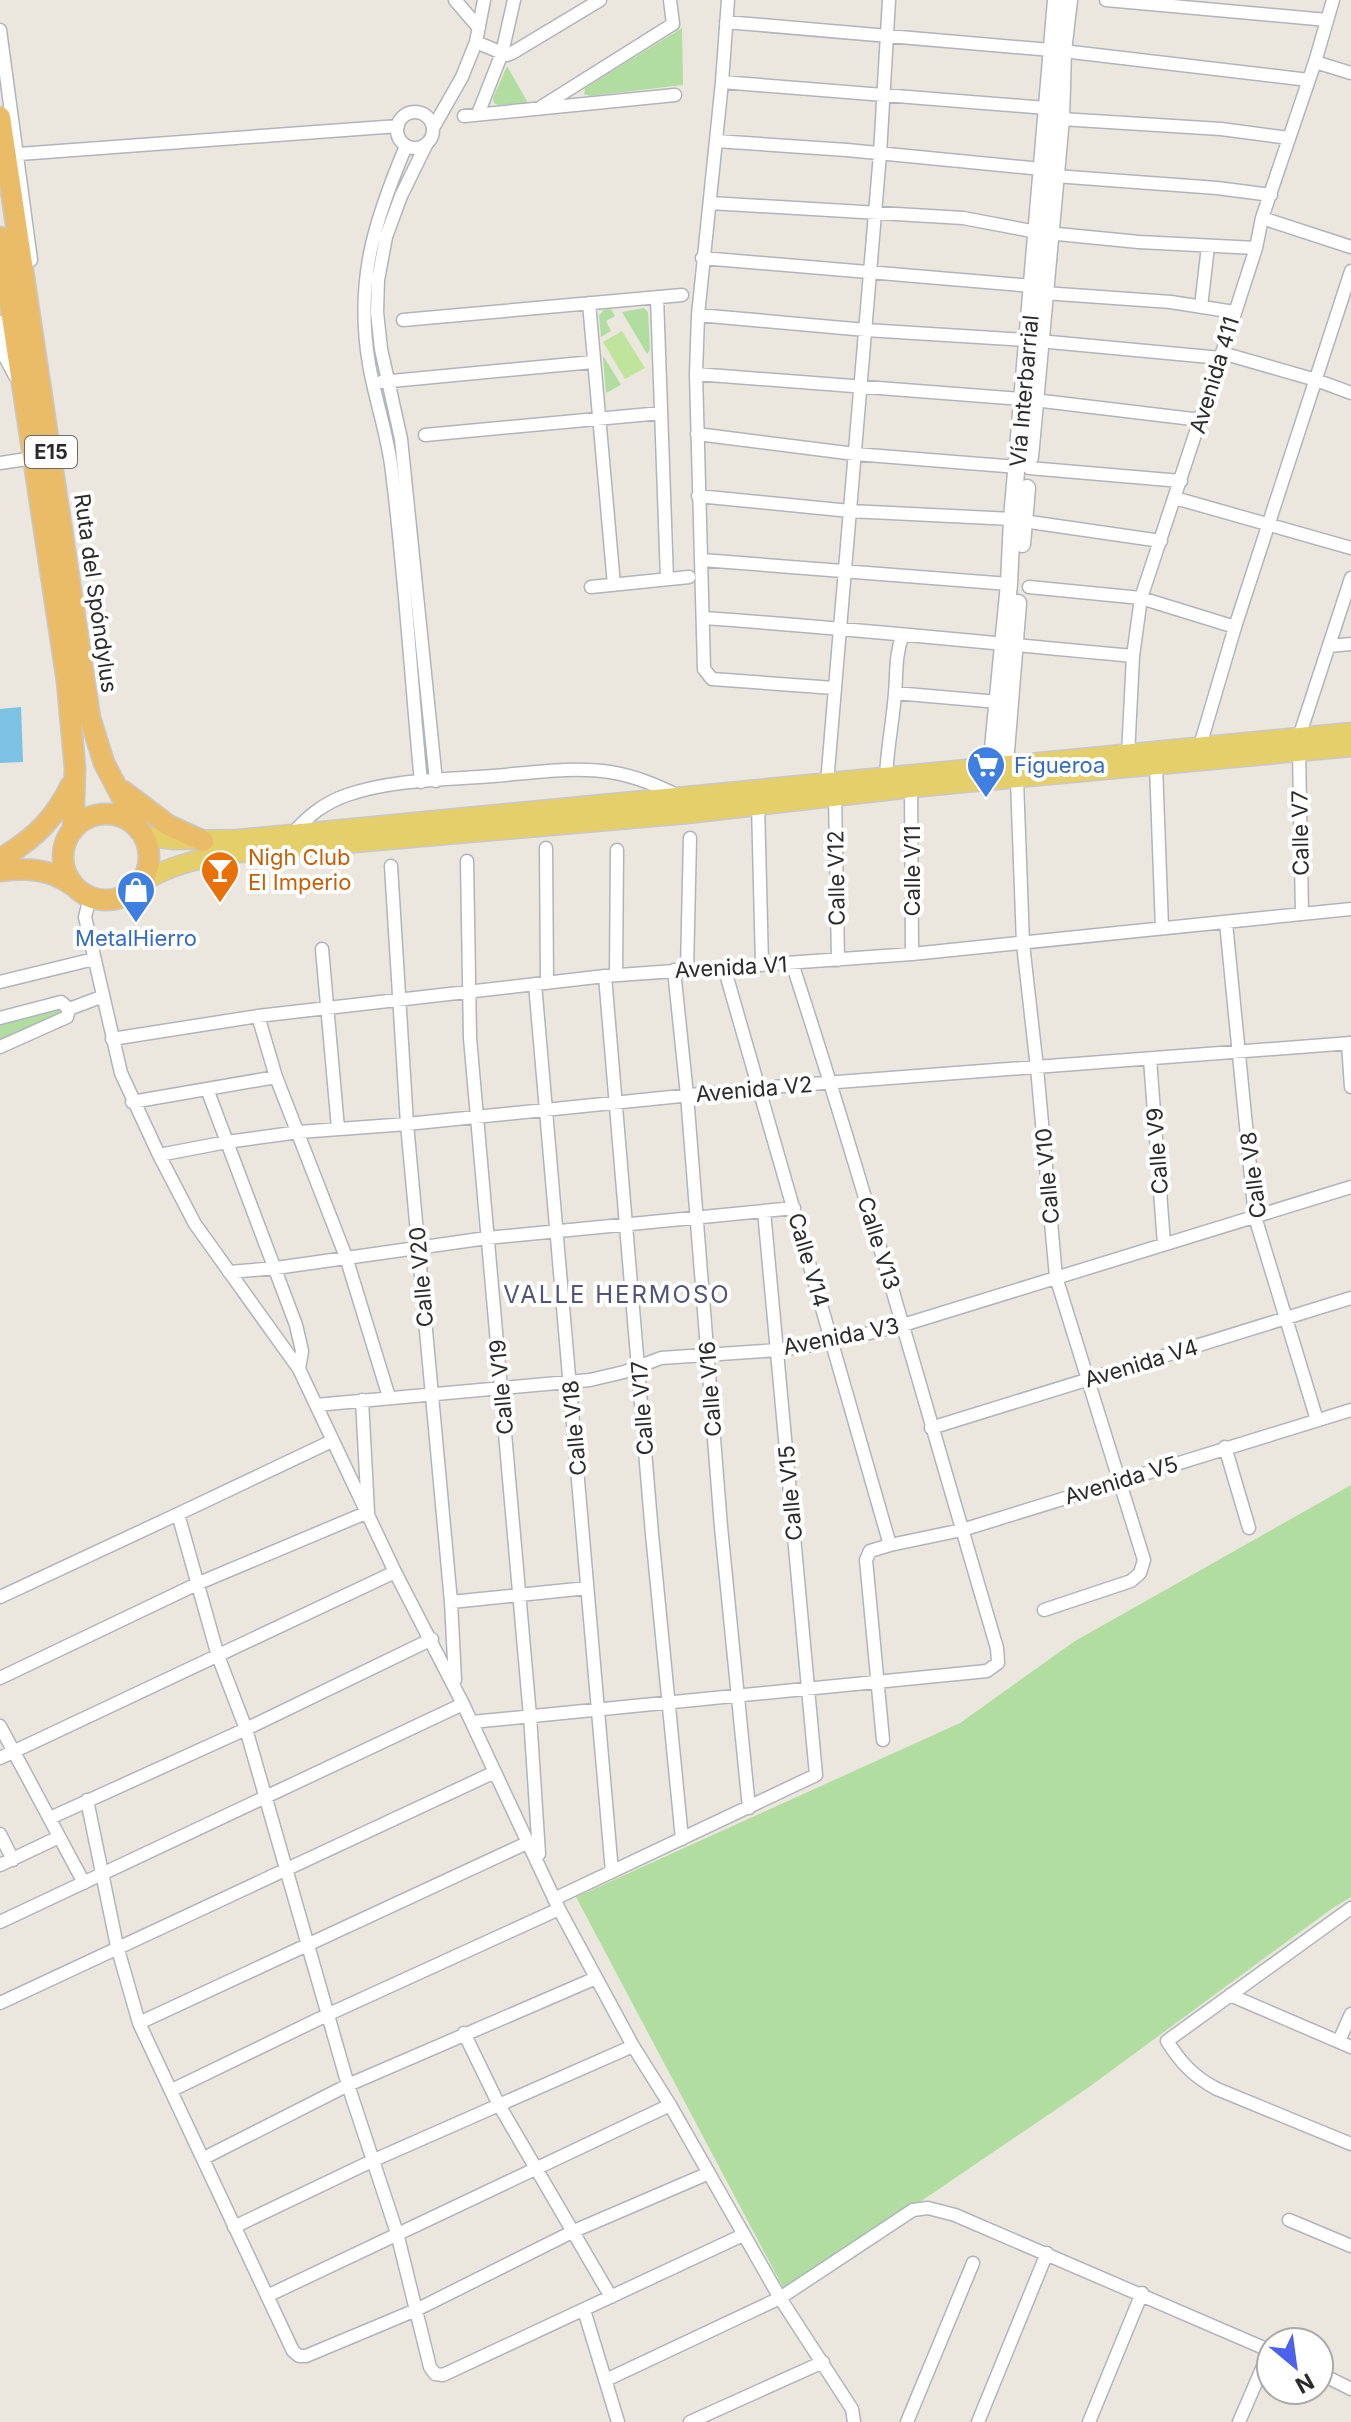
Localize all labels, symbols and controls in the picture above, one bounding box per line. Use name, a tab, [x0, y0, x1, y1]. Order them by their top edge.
street label: Vía Interbarrial	[1004, 314, 1044, 468]
street label: Avenida 411	[1184, 314, 1244, 436]
road number: E15	[25, 436, 77, 468]
street label: Ruta del Spóndylus	[69, 492, 123, 694]
supermarket icon: Figueroa	[965, 744, 1007, 799]
place label: Figueroa	[1014, 752, 1105, 778]
street label: Calle V7	[1286, 790, 1314, 876]
street label: Calle V11	[899, 825, 925, 917]
street label: Calle V12	[822, 830, 850, 926]
place label: Nigh Club El Imperio	[248, 844, 351, 895]
bar icon: Nigh Club El Imperio	[199, 849, 241, 904]
shop icon: MetalHierro	[115, 869, 157, 924]
place label: MetalHierro	[75, 925, 197, 951]
street label: Avenida V1	[674, 951, 788, 983]
street label: Avenida V2	[694, 1071, 814, 1107]
street label: Calle V9	[1141, 1107, 1173, 1195]
street label: Calle V10	[1030, 1127, 1064, 1225]
street label: Calle V8	[1235, 1130, 1271, 1220]
street label: Calle V13	[853, 1193, 905, 1293]
street label: Calle V14	[783, 1210, 835, 1310]
street label: Calle V20	[404, 1226, 438, 1328]
district label: VALLE HERMOSO	[503, 1280, 731, 1309]
street label: Avenida V3	[781, 1312, 901, 1360]
street label: Avenida V4	[1081, 1333, 1201, 1393]
street label: Calle V19	[484, 1338, 518, 1436]
street label: Calle V16	[694, 1340, 726, 1438]
street label: Calle V17	[626, 1360, 658, 1456]
street label: Calle V18	[557, 1379, 591, 1477]
street label: Calle V15	[773, 1444, 807, 1542]
street label: Avenida V5	[1061, 1450, 1181, 1510]
north arrow	[1255, 2326, 1335, 2406]
text: N	[1291, 2368, 1318, 2399]

